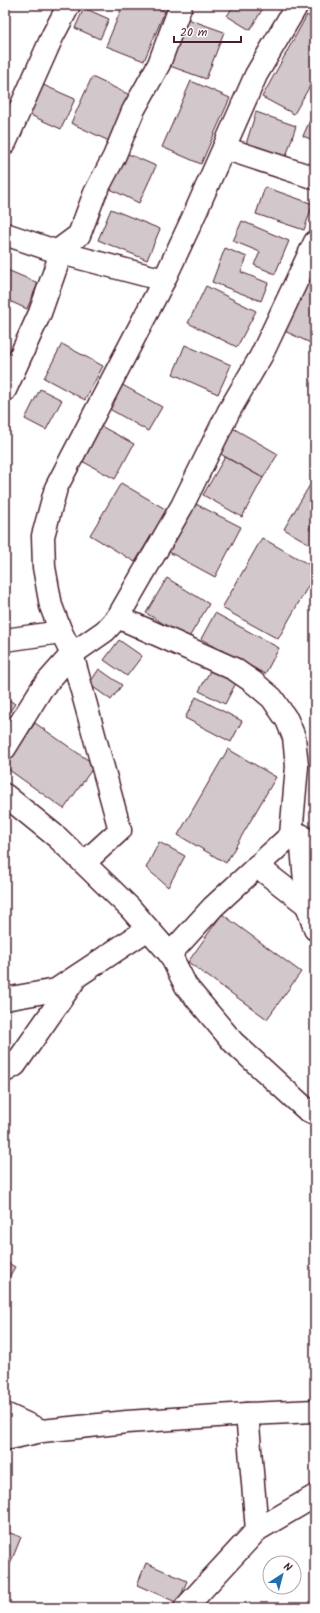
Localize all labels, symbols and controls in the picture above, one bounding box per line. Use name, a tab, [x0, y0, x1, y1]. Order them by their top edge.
scale bar	[174, 18, 241, 44]
text: 20 m	[180, 23, 208, 42]
north arrow	[262, 1555, 302, 1595]
text: N	[279, 1558, 295, 1577]

